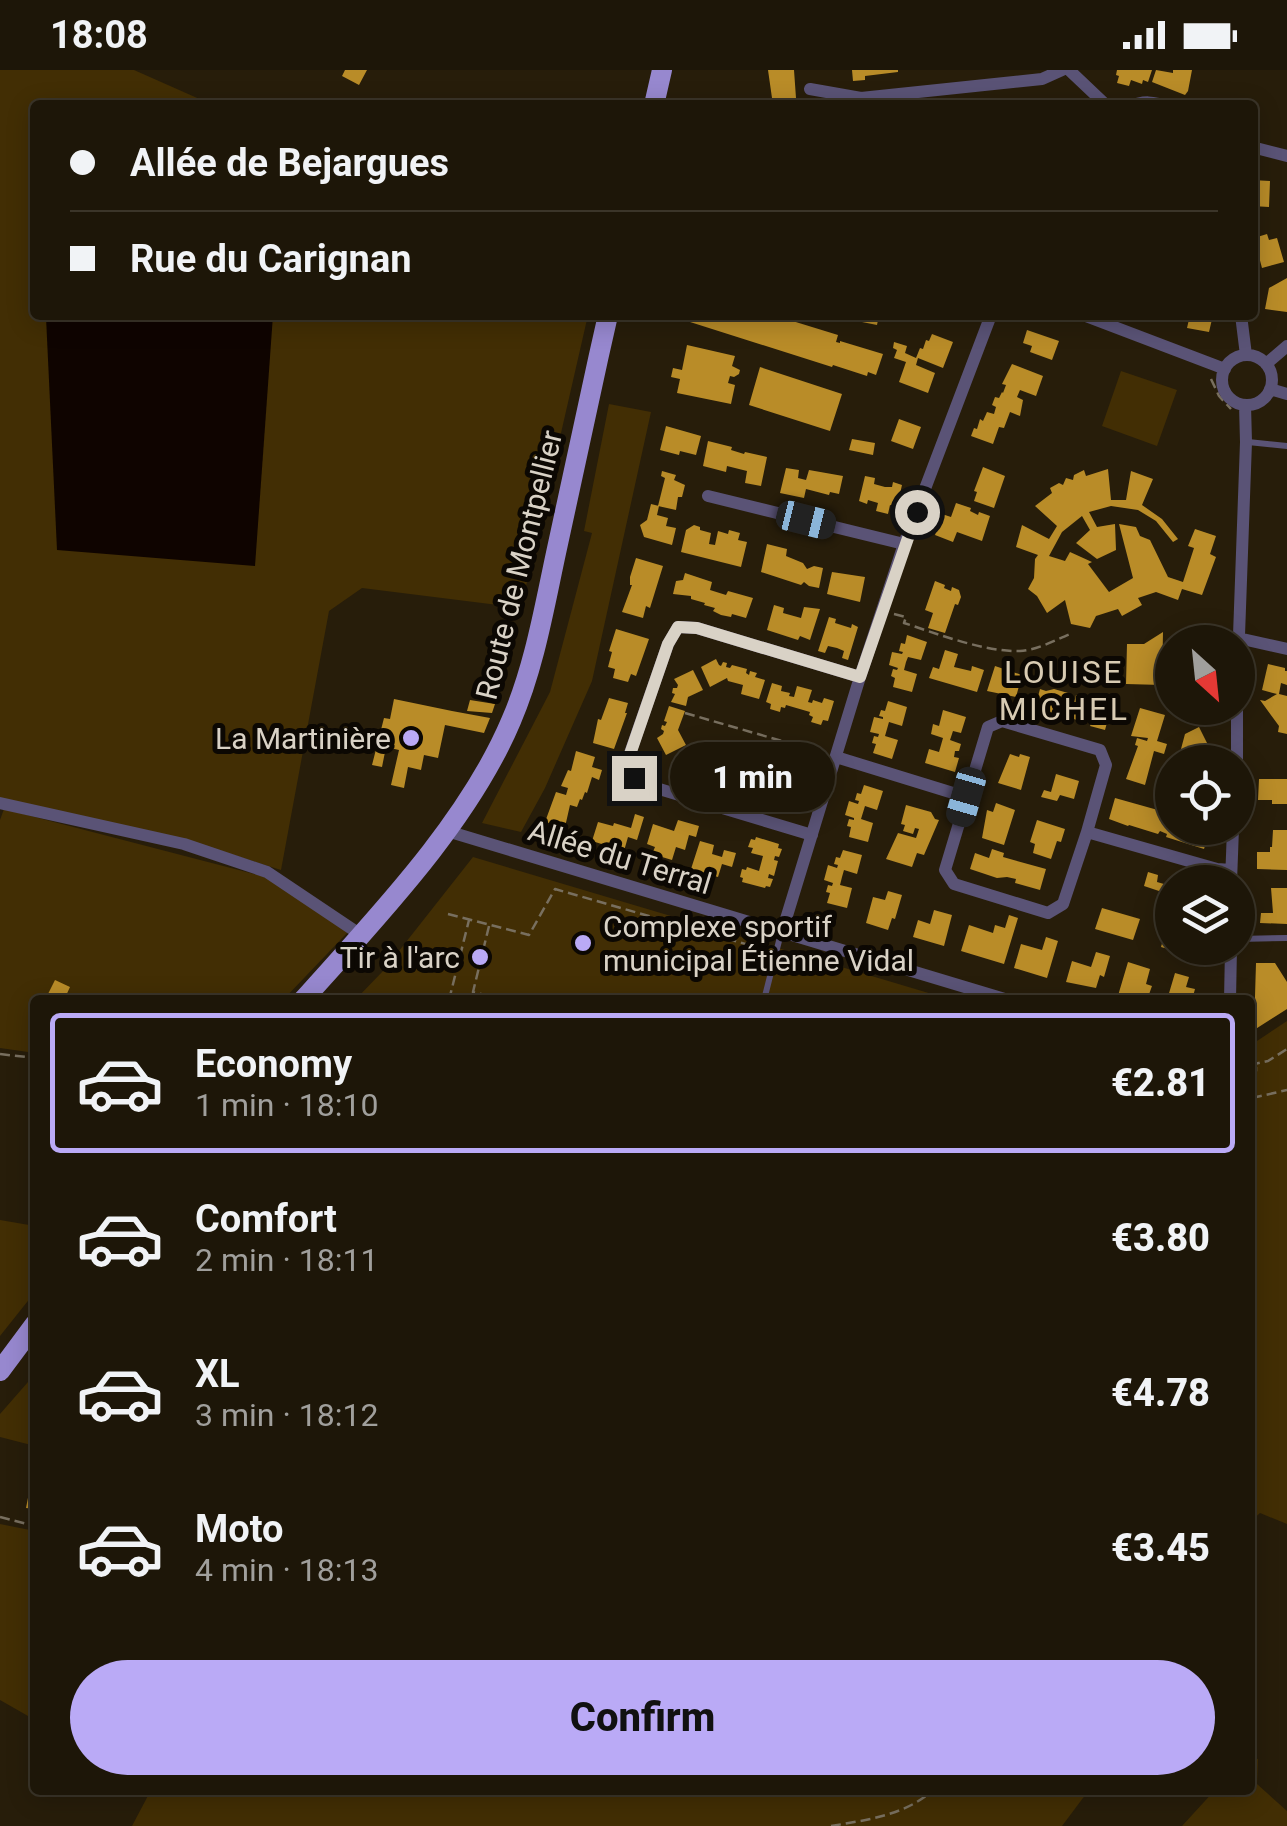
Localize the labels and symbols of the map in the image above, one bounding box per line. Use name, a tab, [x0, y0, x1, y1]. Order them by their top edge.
street label: Route de Montpellier	[469, 427, 569, 703]
route start	[895, 490, 940, 535]
car	[773, 498, 839, 542]
north arrow	[1155, 625, 1255, 725]
district label: LOUISE MICHEL	[999, 653, 1129, 728]
place label: La Martinière	[215, 721, 391, 756]
marker: La Martinière	[400, 727, 422, 749]
callout: 1 min	[669, 743, 834, 813]
route end	[612, 756, 657, 801]
car	[943, 764, 989, 830]
street label: Allée du Terral	[524, 813, 716, 901]
place label: Complexe sportif municipal Étienne Vidal	[603, 909, 914, 978]
marker: Complexe sportif municipal Étienne Vidal	[572, 932, 594, 954]
place label: Tir à l'arc	[340, 940, 460, 975]
marker: Tir à l'arc	[469, 946, 491, 968]

